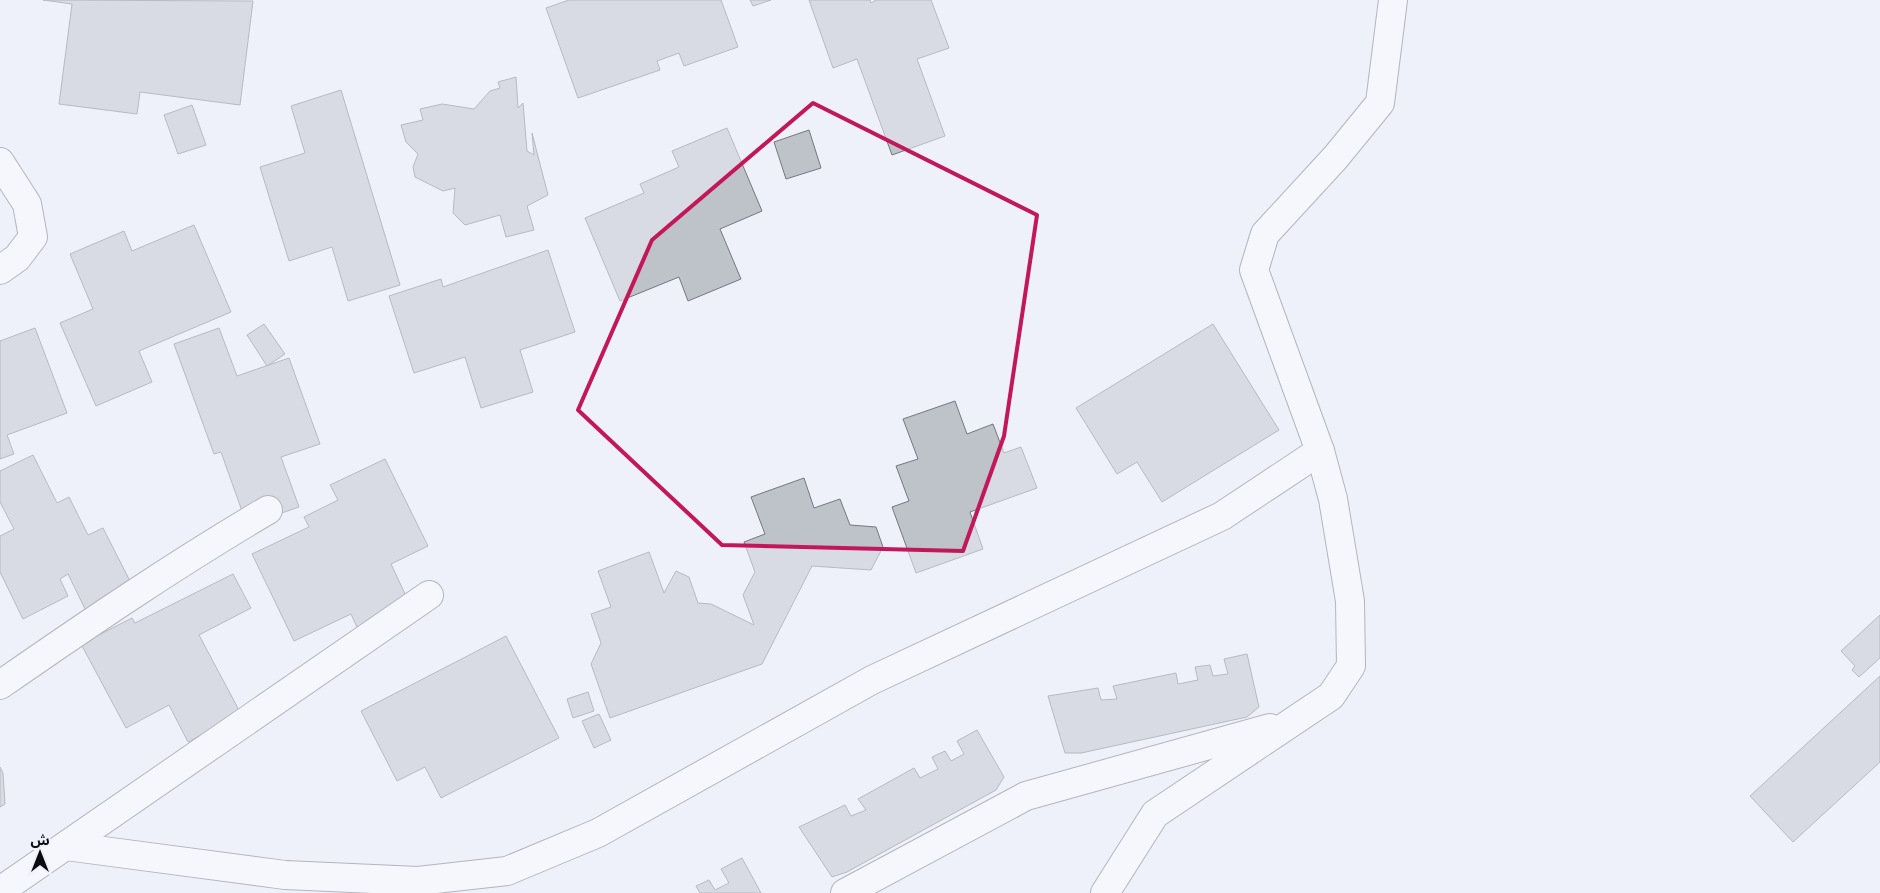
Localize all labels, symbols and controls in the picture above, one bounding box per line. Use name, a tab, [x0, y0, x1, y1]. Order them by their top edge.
north arrow	[15, 828, 65, 878]
text: ش	[30, 832, 50, 848]

